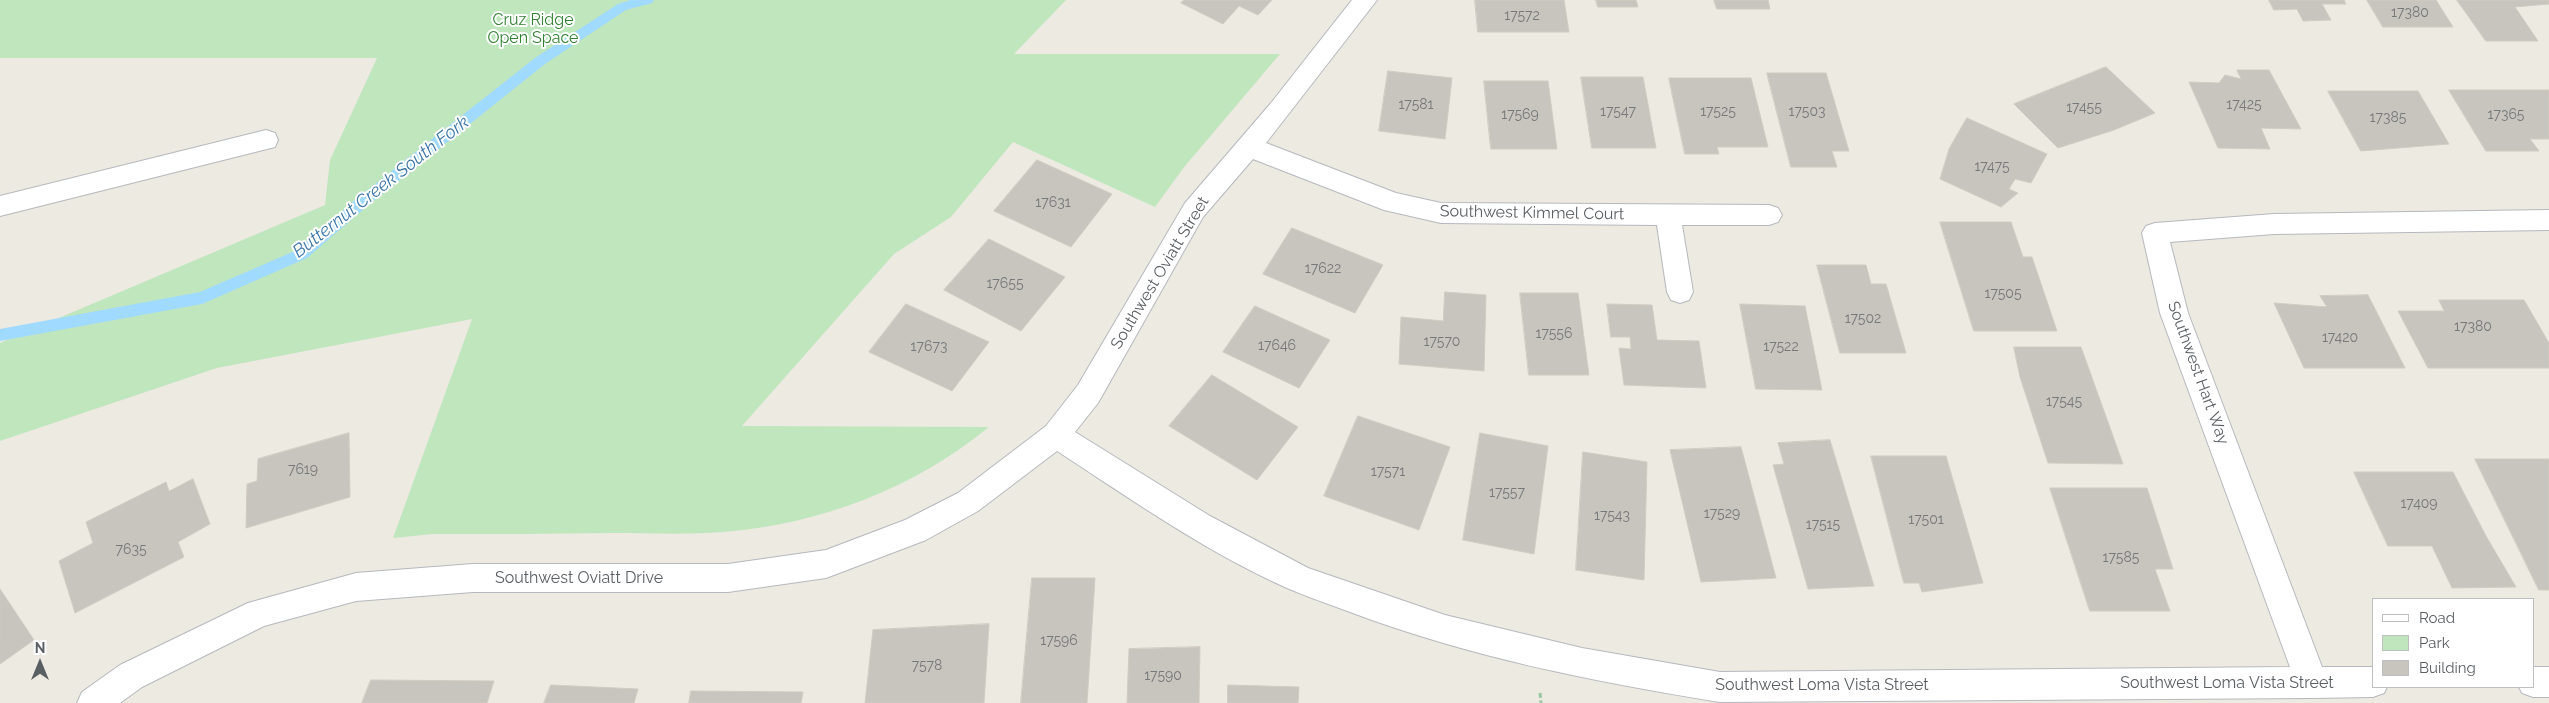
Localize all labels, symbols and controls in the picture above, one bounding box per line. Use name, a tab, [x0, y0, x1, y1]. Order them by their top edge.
house number: 17380	[2391, 5, 2429, 21]
house number: 17572	[1504, 8, 1540, 24]
park label: Cruz Ridge Open Space	[487, 10, 579, 48]
house number: 17581	[1398, 97, 1434, 113]
house number: 17425	[2226, 97, 2262, 113]
house number: 17455	[2066, 100, 2102, 116]
house number: 17547	[1600, 104, 1636, 120]
house number: 17525	[1700, 104, 1736, 120]
house number: 17503	[1789, 104, 1825, 120]
house number: 17569	[1501, 107, 1539, 123]
house number: 17365	[2488, 107, 2524, 123]
house number: 17385	[2370, 110, 2406, 126]
water label: Butternut Creek South Fork	[289, 111, 473, 263]
house number: 17475	[1974, 159, 2010, 175]
street label: Southwest Oviatt Street	[1107, 193, 1213, 353]
house number: 17631	[1035, 195, 1071, 211]
street label: Southwest Kimmel Court	[1440, 202, 1624, 224]
house number: 17622	[1305, 261, 1341, 277]
house number: 17655	[986, 276, 1024, 292]
house number: 17505	[1984, 286, 2022, 302]
street label: Southwest Hart Way	[2163, 299, 2233, 447]
house number: 17502	[1845, 311, 1881, 327]
house number: 17380	[2454, 319, 2492, 335]
house number: 17556	[1536, 326, 1572, 342]
house number: 17420	[2322, 330, 2358, 346]
house number: 17570	[1424, 334, 1460, 350]
house number: 17646	[1258, 338, 1296, 354]
house number: 17673	[911, 339, 947, 355]
house number: 17522	[1763, 339, 1799, 355]
house number: 17545	[2046, 394, 2082, 410]
house number: 7619	[288, 462, 318, 478]
house number: 17571	[1371, 464, 1405, 480]
house number: 17557	[1489, 485, 1525, 501]
house number: 17409	[2400, 496, 2438, 512]
house number: 17529	[1704, 506, 1740, 522]
house number: 17543	[1594, 508, 1630, 524]
house number: 17501	[1908, 512, 1944, 528]
house number: 17515	[1806, 517, 1840, 533]
house number: 7635	[115, 542, 147, 558]
house number: 17585	[2103, 550, 2139, 566]
street label: Southwest Oviatt Drive	[495, 568, 663, 588]
legend	[2372, 598, 2534, 688]
text: Road	[2419, 609, 2455, 627]
house number: 17596	[1040, 633, 1078, 649]
text: Park	[2419, 634, 2450, 652]
north arrow	[15, 638, 65, 688]
text: N	[35, 640, 45, 656]
house number: 7578	[912, 658, 942, 674]
text: Building	[2419, 659, 2476, 677]
house number: 17590	[1144, 668, 1182, 684]
street label: Southwest Loma Vista Street	[2120, 673, 2334, 693]
street label: Southwest Loma Vista Street	[1715, 675, 1929, 695]

